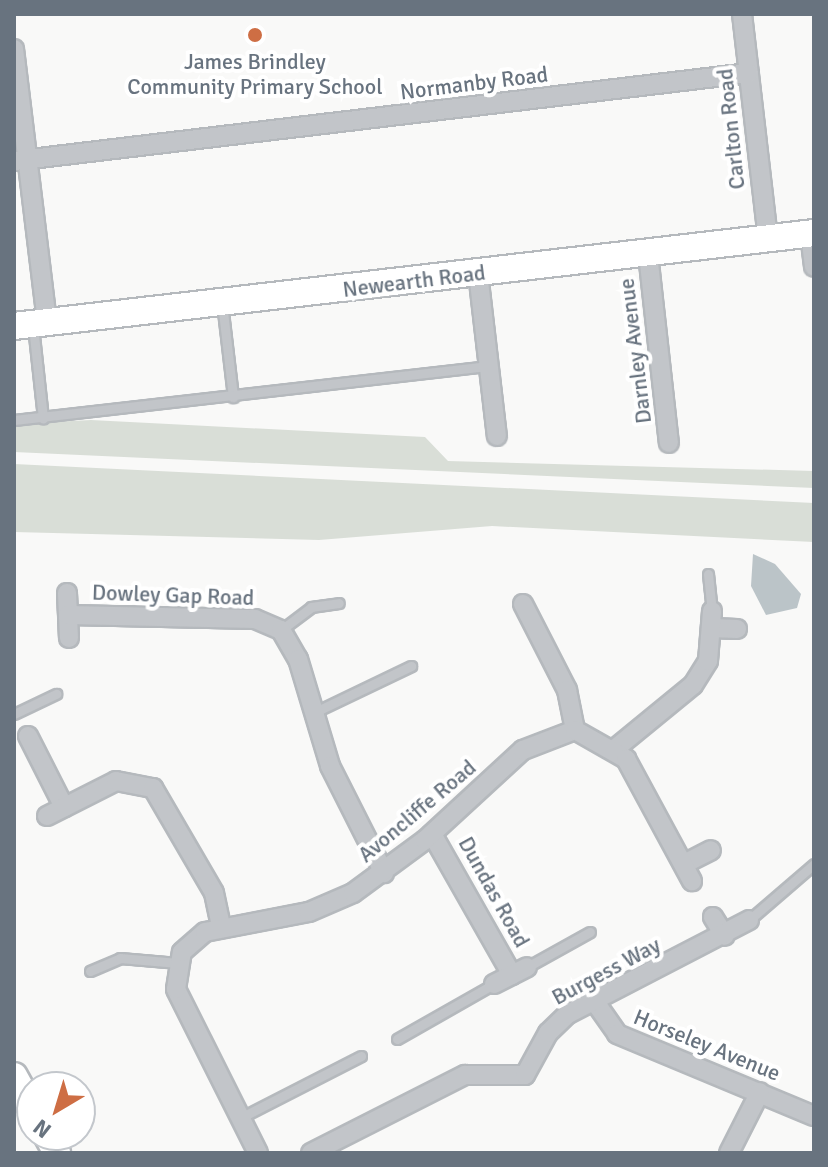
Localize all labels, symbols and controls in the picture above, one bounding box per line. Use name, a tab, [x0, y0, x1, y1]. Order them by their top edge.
marker: James Brindley Community Primary School	[246, 26, 264, 44]
place label: James Brindley Community Primary School	[127, 48, 383, 100]
street label: Normanby Road	[398, 61, 550, 105]
street label: Carlton Road	[712, 67, 750, 191]
street label: Newearth Road	[341, 259, 487, 303]
street label: Darnley Avenue	[613, 277, 657, 425]
street label: Dowley Gap Road	[91, 579, 255, 611]
street label: Avoncliffe Road	[353, 754, 481, 868]
street label: Dundas Road	[453, 832, 535, 952]
street label: Burgess Way	[547, 931, 665, 1011]
street label: Horseley Avenue	[630, 1004, 784, 1086]
north arrow	[16, 1071, 96, 1151]
text: N	[28, 1113, 56, 1144]

